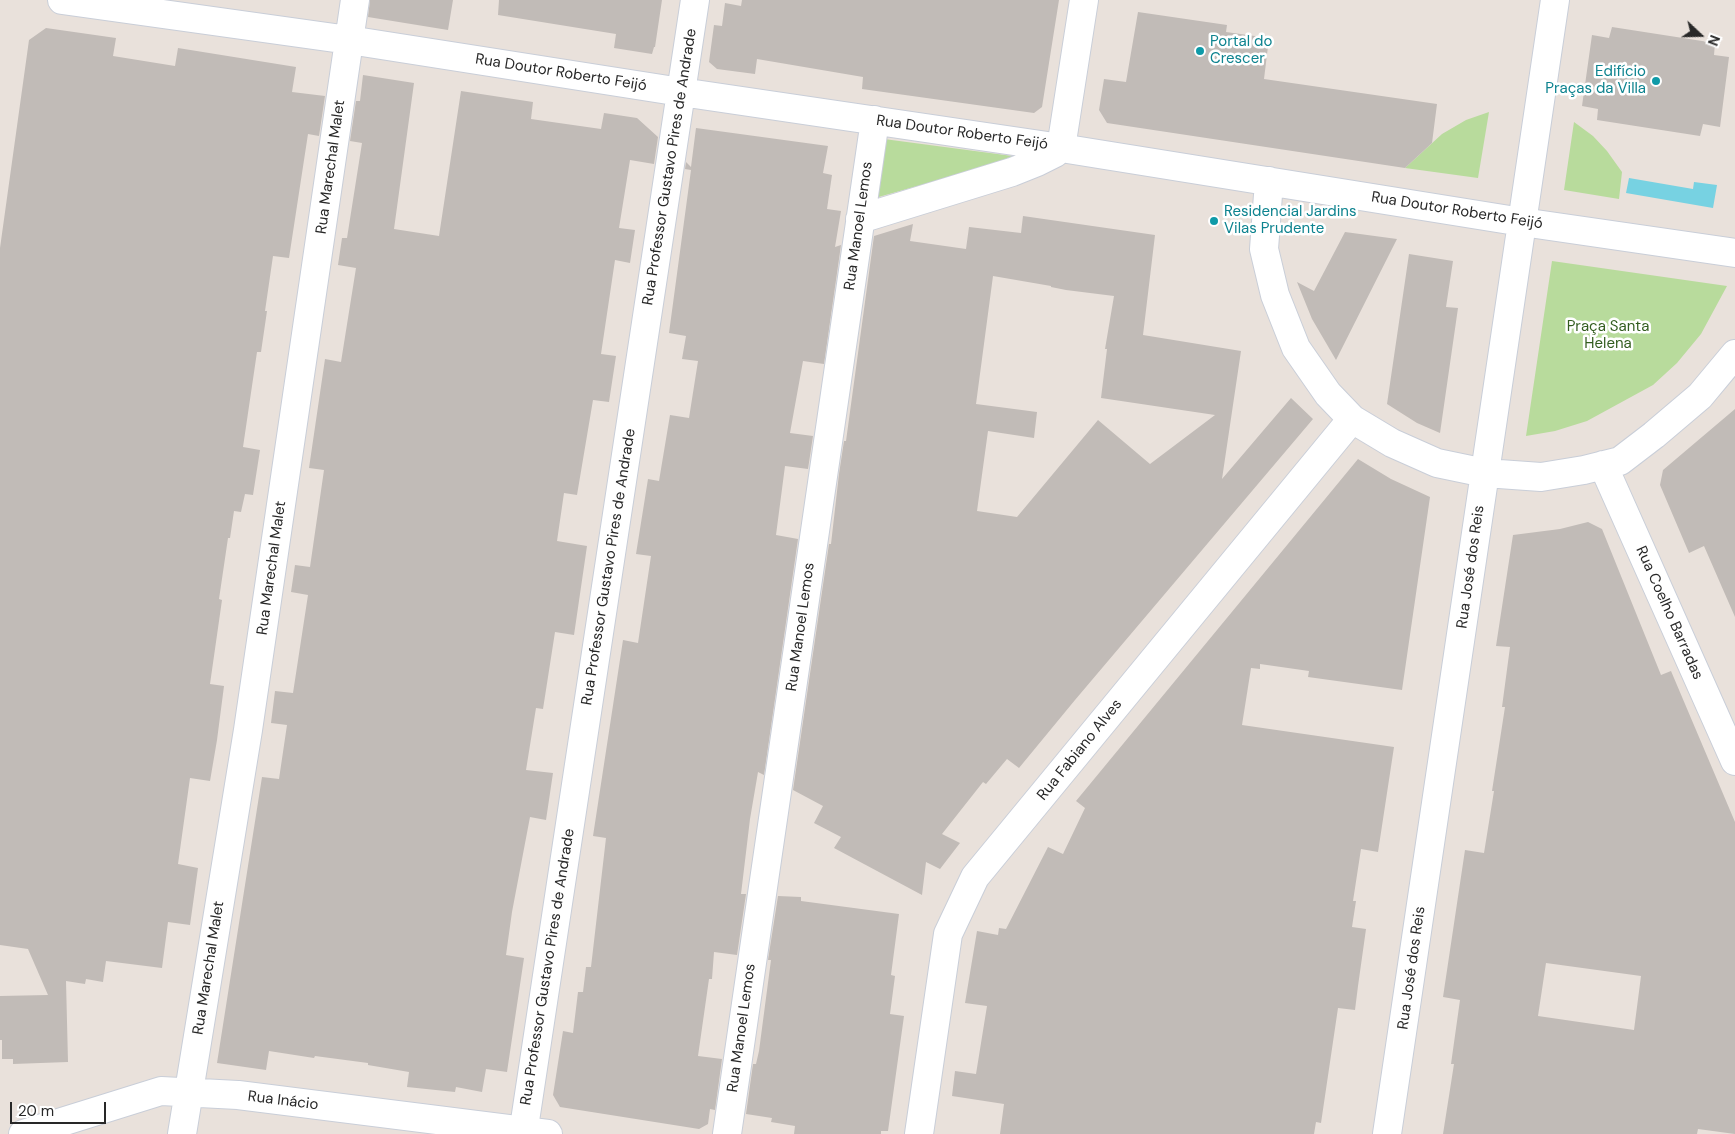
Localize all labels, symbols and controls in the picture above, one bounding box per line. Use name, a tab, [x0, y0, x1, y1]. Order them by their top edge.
north arrow	[1675, 10, 1725, 60]
street label: Rua Professor Gustavo Pires de Andrade	[639, 27, 701, 307]
text: N	[1704, 32, 1724, 48]
place label: Portal do Crescer	[1210, 33, 1272, 68]
marker: Portal do Crescer	[1194, 45, 1206, 57]
street label: Rua Doutor Roberto Feijó	[474, 51, 648, 95]
place label: Edifício Praças da Villa	[1545, 63, 1646, 98]
marker: Edifício Praças da Villa	[1650, 75, 1662, 87]
street label: Rua Marechal Malet	[313, 99, 349, 235]
street label: Rua Doutor Roberto Feijó	[875, 112, 1049, 154]
street label: Rua Manoel Lemos	[841, 161, 877, 291]
street label: Rua Doutor Roberto Feijó	[1370, 189, 1544, 233]
place label: Residencial Jardins Vilas Prudente	[1224, 203, 1356, 238]
marker: Residencial Jardins Vilas Prudente	[1208, 215, 1220, 227]
park label: Praça Santa Helena	[1567, 318, 1649, 353]
street label: Rua Professor Gustavo Pires de Andrade	[578, 427, 640, 707]
street label: Rua Marechal Malet	[254, 500, 290, 636]
street label: Rua José dos Reis	[1453, 504, 1489, 630]
street label: Rua Coelho Barradas	[1631, 543, 1707, 683]
street label: Rua Manoel Lemos	[783, 562, 819, 692]
street label: Rua Fabiano Alves	[1034, 696, 1126, 804]
street label: Rua Professor Gustavo Pires de Andrade	[517, 827, 579, 1107]
street label: Rua Marechal Malet	[190, 900, 228, 1036]
street label: Rua José dos Reis	[1394, 905, 1430, 1031]
street label: Rua Manoel Lemos	[724, 963, 760, 1093]
street label: Rua Inácio	[247, 1088, 319, 1114]
scale bar	[12, 1092, 109, 1124]
text: 20 m	[18, 1101, 54, 1121]

